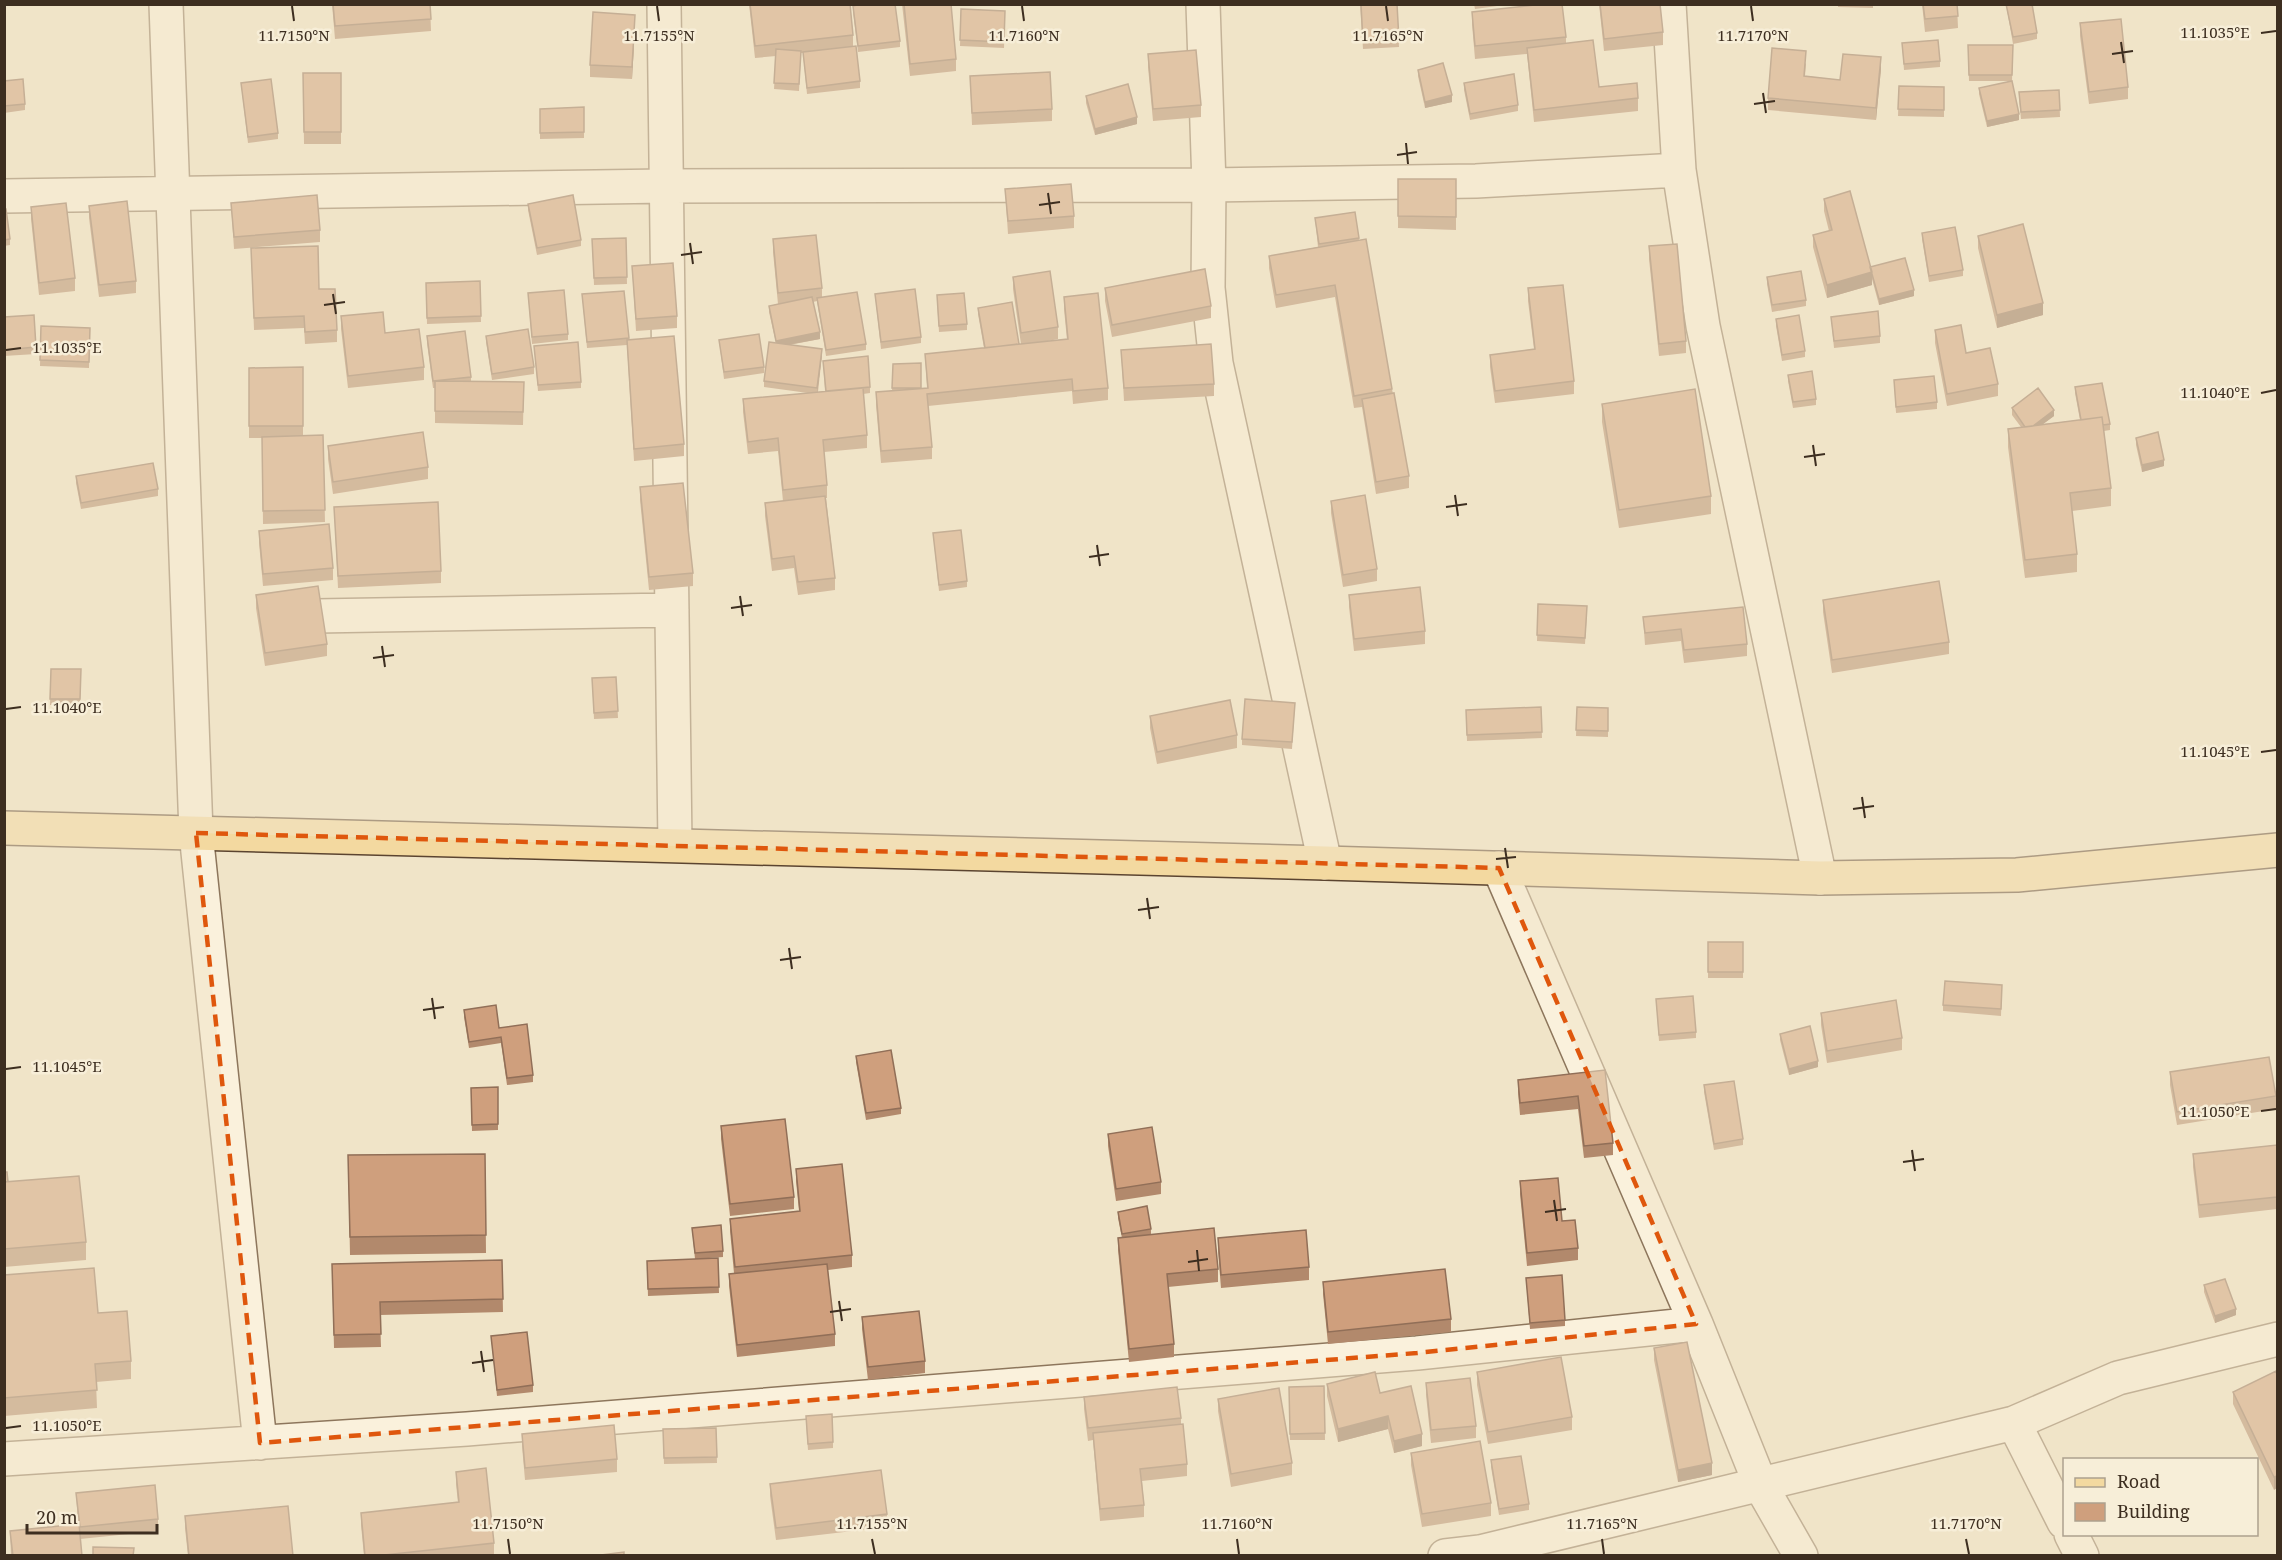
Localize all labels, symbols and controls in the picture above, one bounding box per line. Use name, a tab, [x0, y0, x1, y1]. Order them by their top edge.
text: 11.1035°E	[2180, 22, 2250, 42]
text: 11.7150°N	[258, 25, 330, 45]
text: 11.7155°N	[623, 25, 695, 45]
text: 11.7160°N	[988, 25, 1060, 45]
text: 11.7165°N	[1352, 25, 1424, 45]
text: 11.7170°N	[1717, 25, 1789, 45]
text: 11.1035°E	[32, 337, 102, 357]
text: 11.1040°E	[2180, 382, 2250, 402]
text: 11.1040°E	[32, 697, 102, 717]
text: 11.1045°E	[2180, 741, 2250, 761]
text: 11.1045°E	[32, 1056, 102, 1076]
text: 11.1050°E	[2180, 1101, 2250, 1121]
text: 11.1050°E	[32, 1415, 102, 1435]
legend	[2063, 1458, 2258, 1536]
text: Road	[2117, 1469, 2160, 1493]
scale bar	[27, 1497, 158, 1535]
text: Building	[2117, 1499, 2190, 1523]
text: 20 m	[36, 1505, 78, 1529]
text: 11.7150°N	[472, 1513, 544, 1533]
text: 11.7155°N	[836, 1513, 908, 1533]
text: 11.7160°N	[1201, 1513, 1273, 1533]
text: 11.7165°N	[1566, 1513, 1638, 1533]
text: 11.7170°N	[1930, 1513, 2002, 1533]

